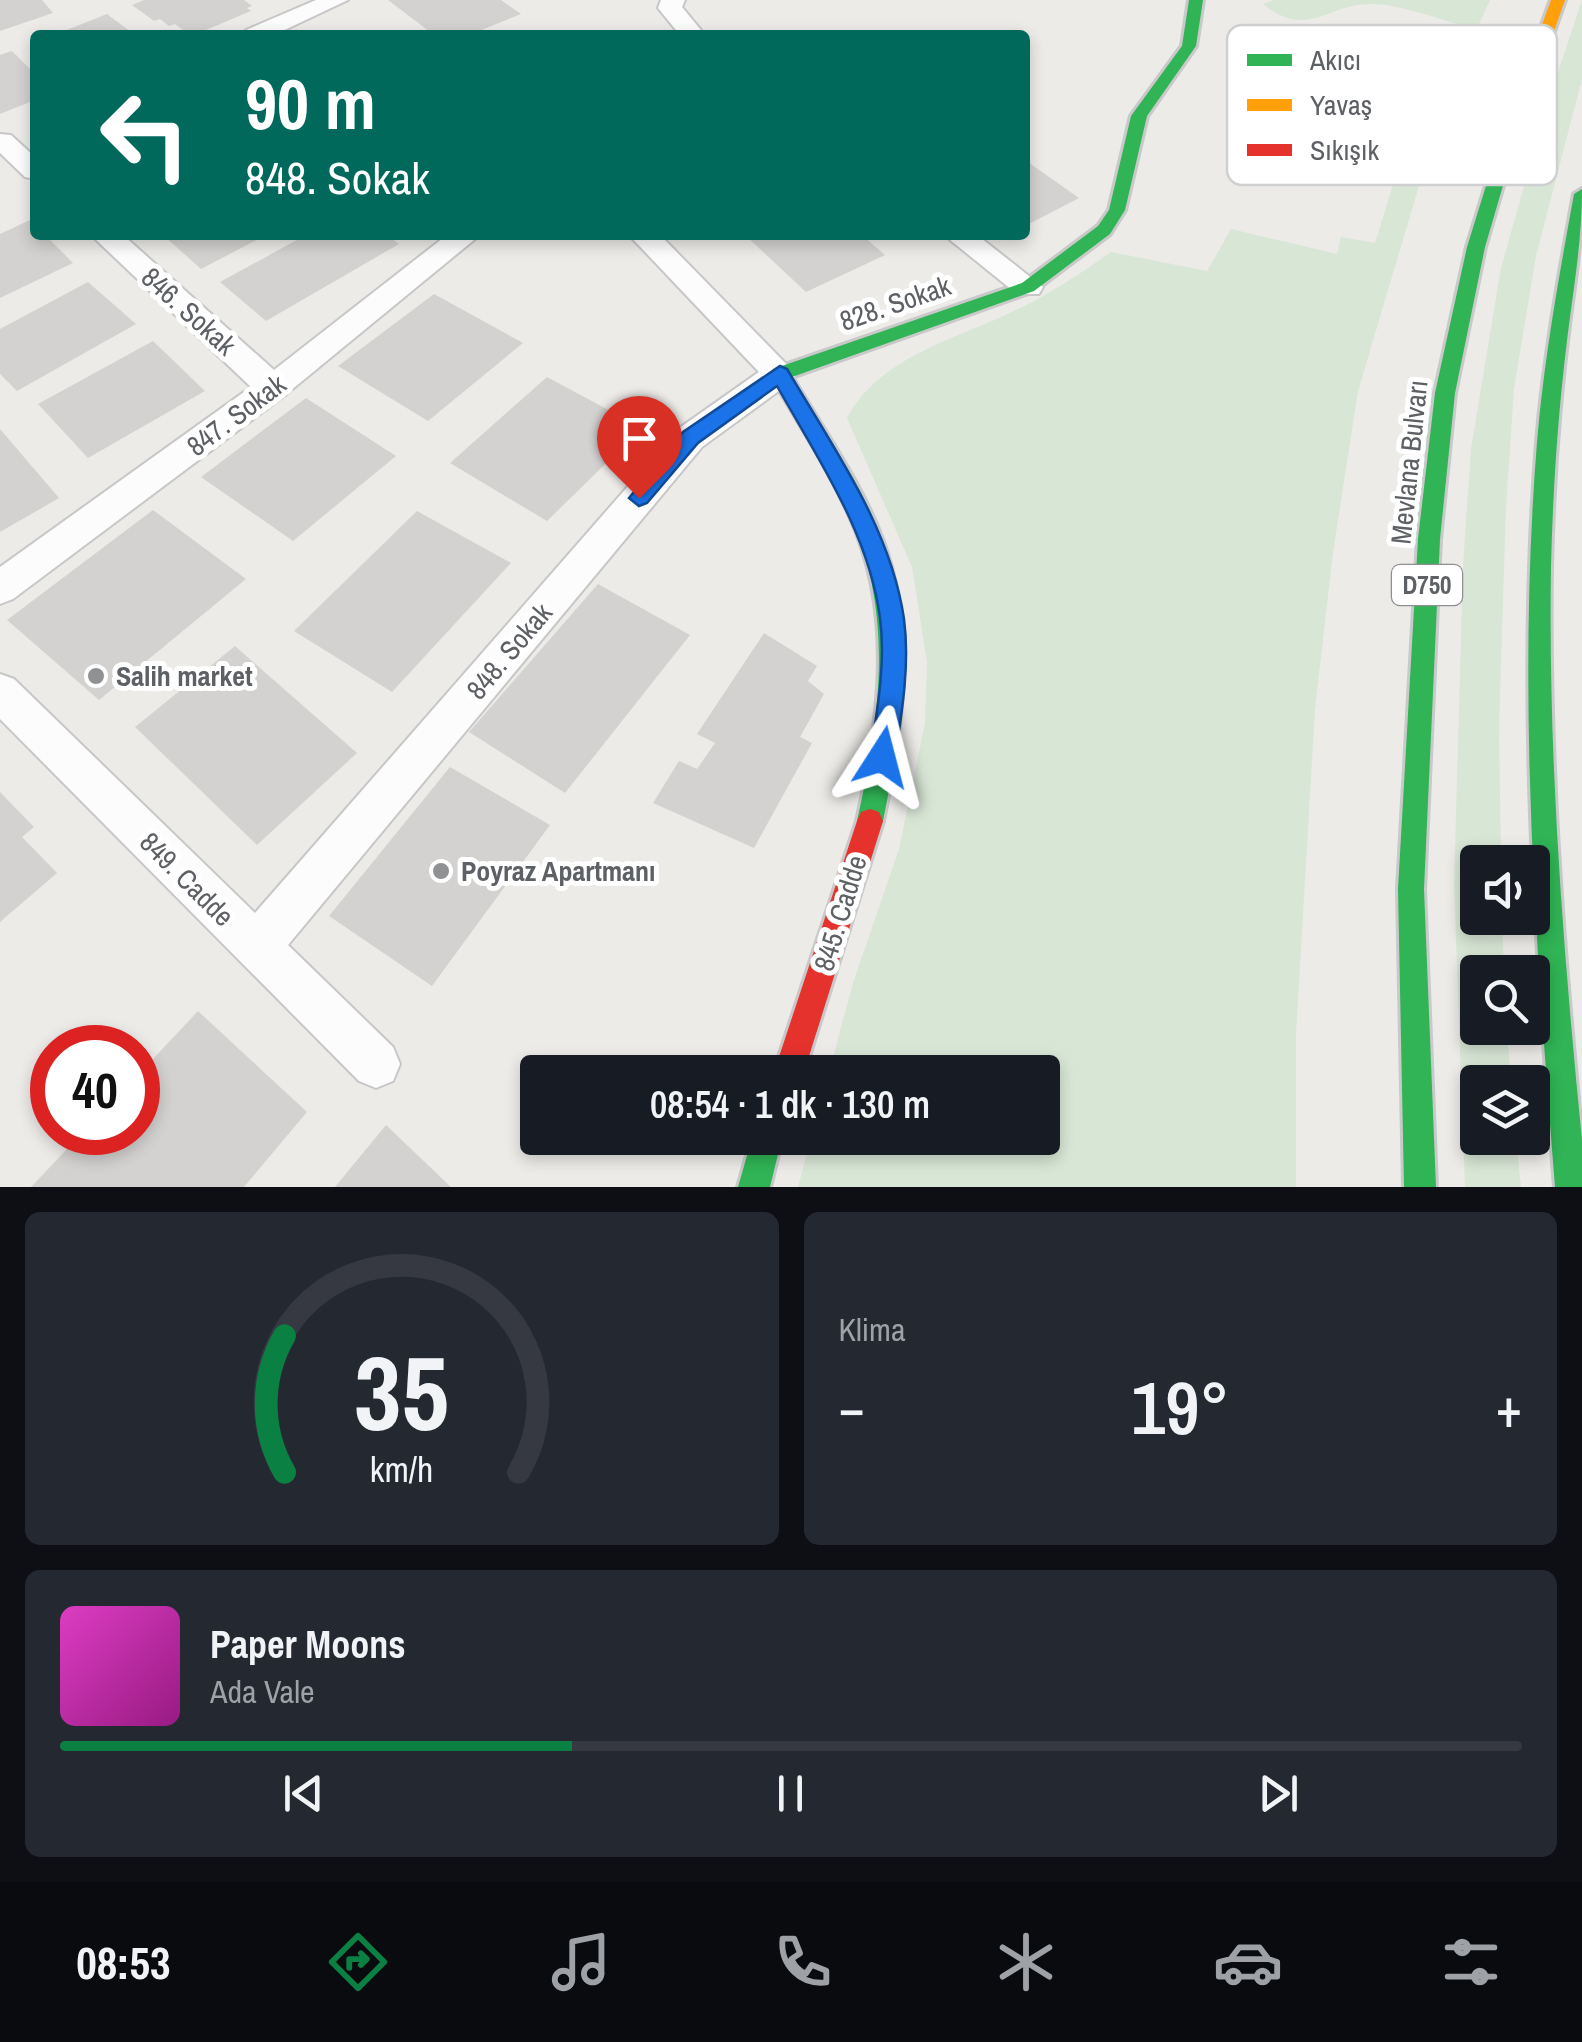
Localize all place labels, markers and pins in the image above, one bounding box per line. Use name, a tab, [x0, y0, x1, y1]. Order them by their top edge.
pin	[597, 396, 682, 499]
place label: Salih market	[116, 657, 253, 695]
marker: Salih market	[85, 665, 107, 687]
place label: Poyraz Apartmanı	[461, 852, 655, 890]
marker: Poyraz Apartmanı	[430, 860, 452, 882]

